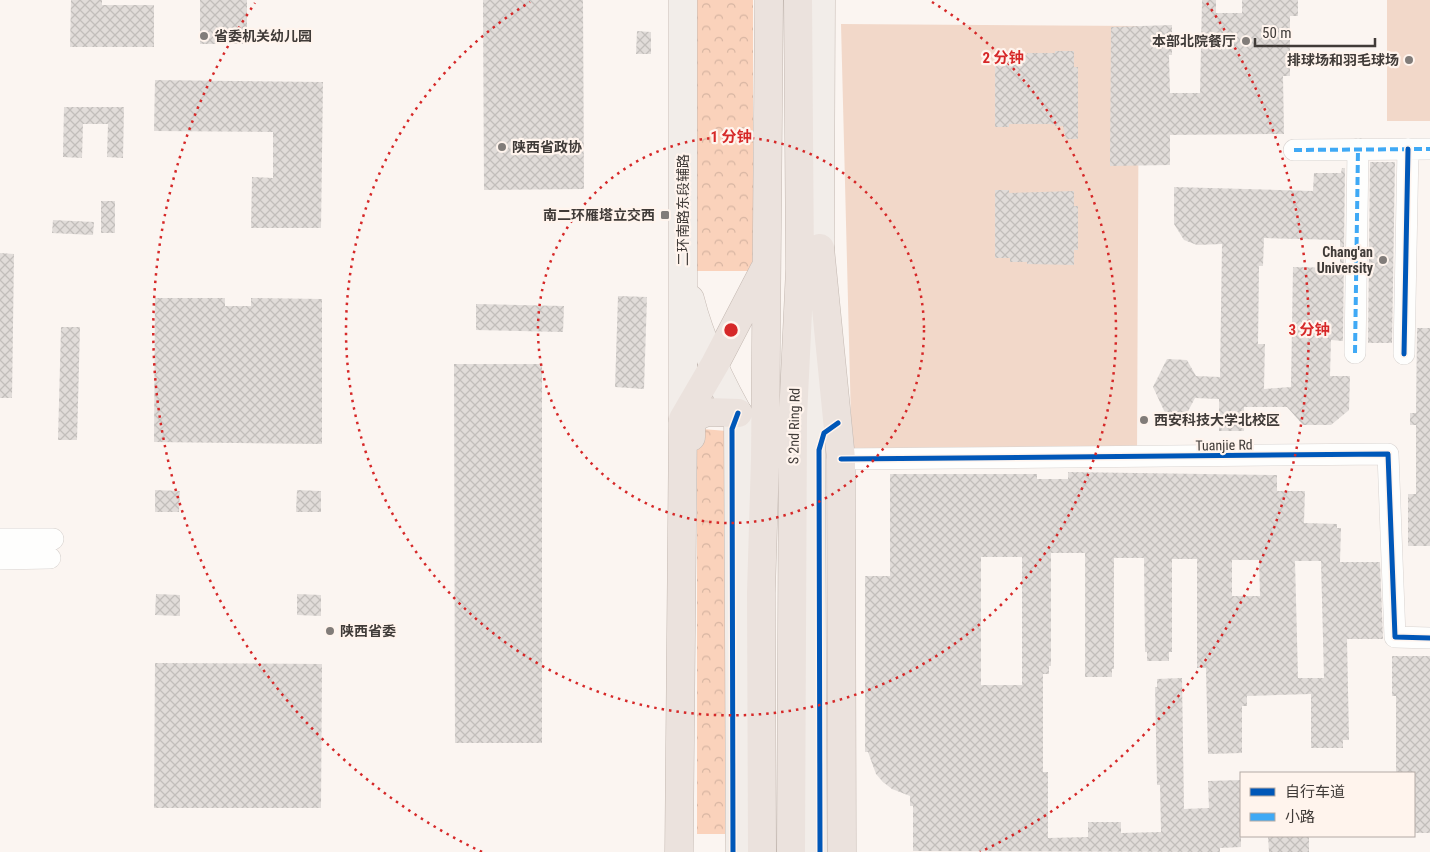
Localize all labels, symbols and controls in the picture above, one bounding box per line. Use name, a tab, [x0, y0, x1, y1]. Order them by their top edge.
scale bar	[1255, 15, 1375, 47]
text: 50 m	[1262, 24, 1292, 42]
place label: 省委机关幼儿园	[214, 28, 312, 44]
marker: 省委机关幼儿园	[198, 30, 210, 42]
place label: 本部北院餐厅	[1152, 33, 1236, 49]
marker: 本部北院餐厅	[1240, 35, 1252, 47]
text: 2 分钟	[982, 49, 1024, 67]
place label: 排球场和羽毛球场	[1287, 52, 1399, 68]
marker: 排球场和羽毛球场	[1403, 54, 1415, 66]
text: 1 分钟	[710, 128, 752, 146]
place label: 陕西省政协	[512, 139, 582, 155]
marker: 陕西省政协	[496, 141, 508, 153]
street label: 二环南路东段辅路	[675, 154, 691, 266]
place label: 南二环雁塔立交西	[543, 207, 655, 223]
marker: 南二环雁塔立交西	[659, 209, 671, 221]
place label: Chang'an University	[1317, 244, 1374, 276]
marker: Chang'an University	[1377, 254, 1389, 266]
centre of rings	[722, 321, 740, 339]
text: 3 分钟	[1288, 321, 1330, 339]
street label: S 2nd Ring Rd	[785, 388, 803, 464]
place label: 西安科技大学北校区	[1154, 412, 1280, 428]
marker: 西安科技大学北校区	[1138, 414, 1150, 426]
street label: Tuanjie Rd	[1195, 437, 1253, 453]
place label: 陕西省委	[340, 623, 396, 639]
marker: 陕西省委	[324, 625, 336, 637]
legend	[1240, 772, 1415, 837]
text: 自行车道	[1285, 783, 1345, 801]
text: 小路	[1285, 808, 1315, 826]

